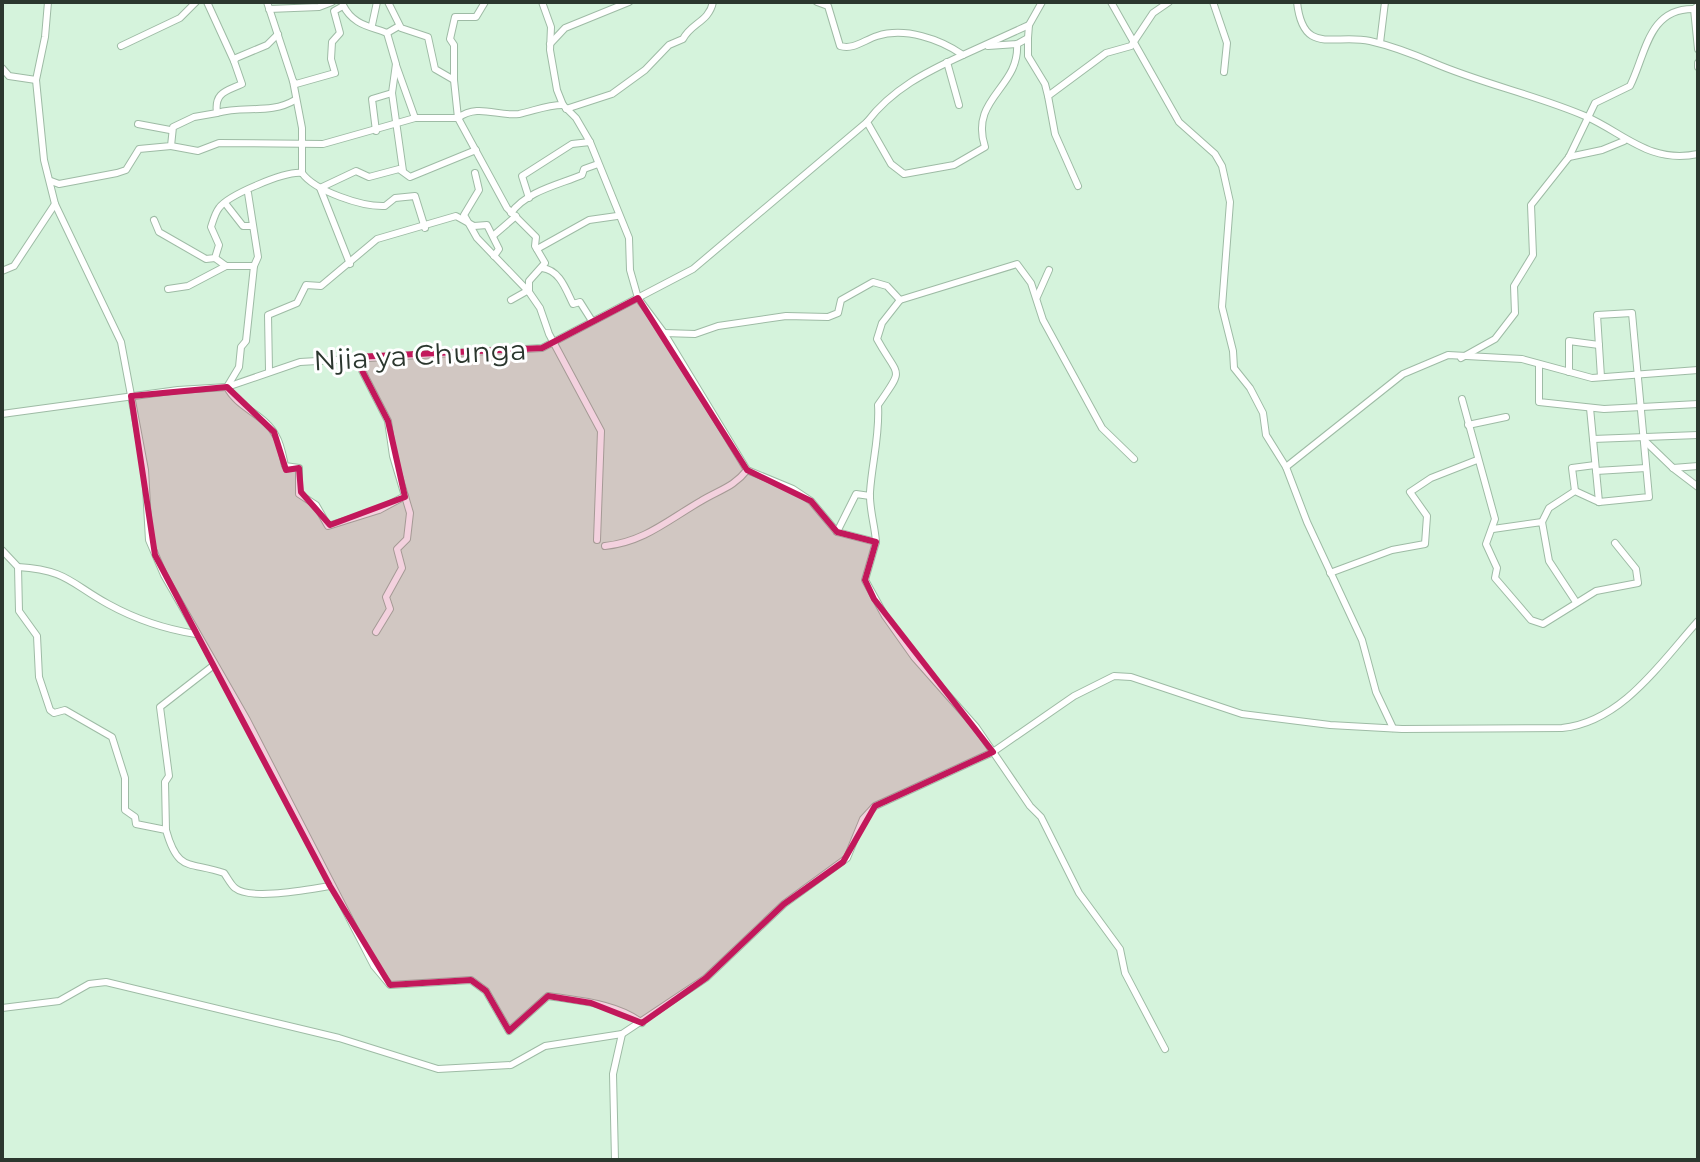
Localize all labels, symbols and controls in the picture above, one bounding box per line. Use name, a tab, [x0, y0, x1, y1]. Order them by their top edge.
street label: Njia ya Chunga	[313, 332, 527, 378]

